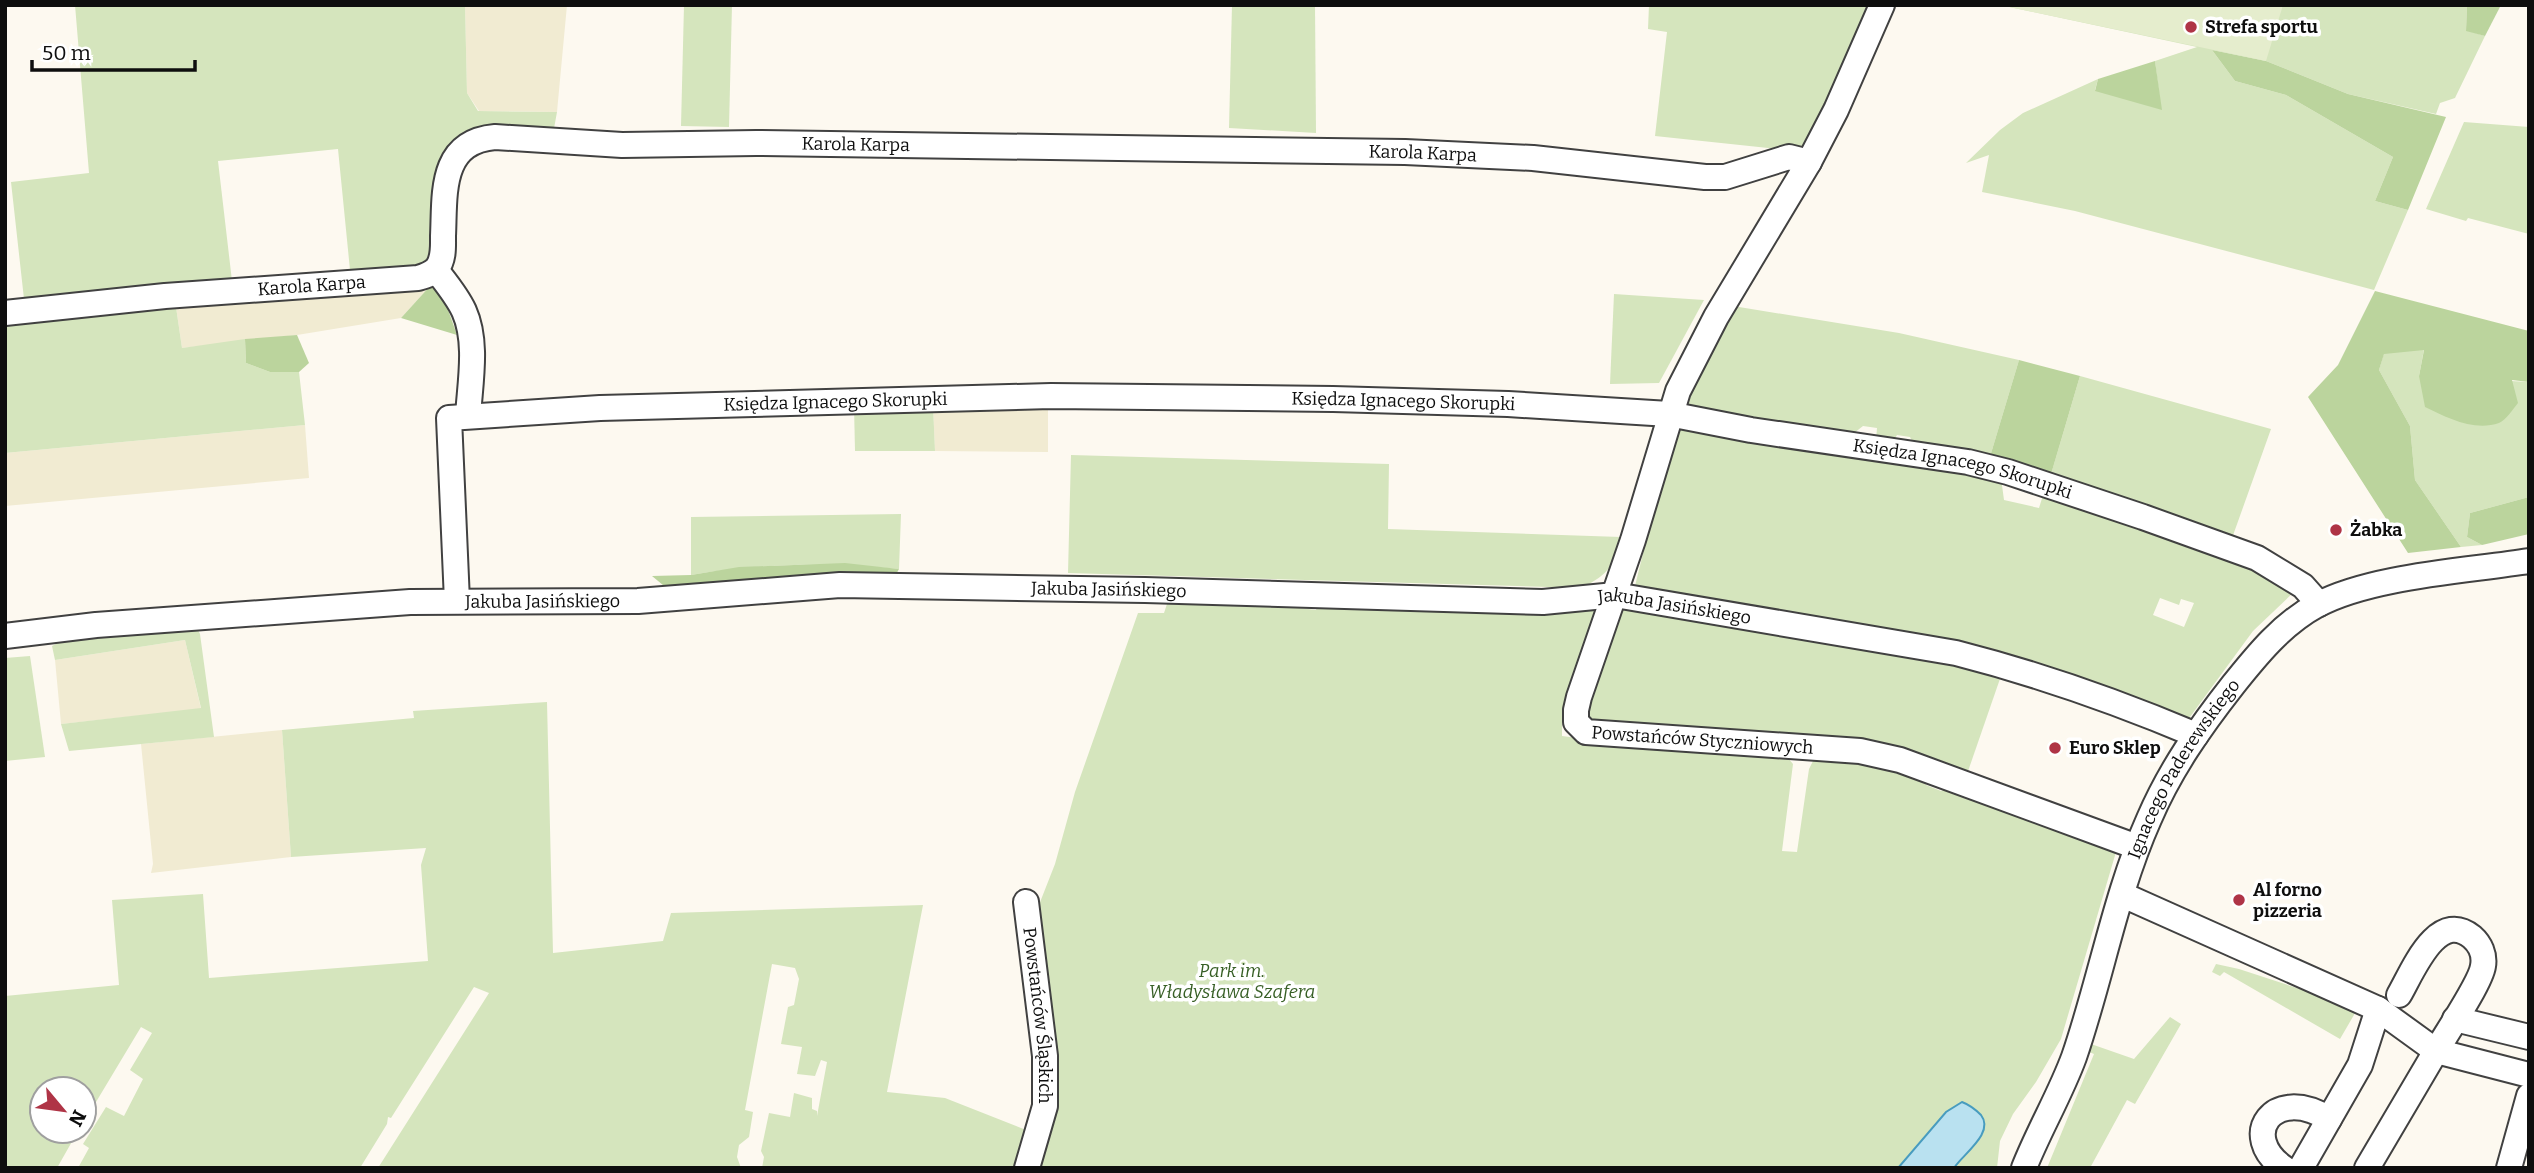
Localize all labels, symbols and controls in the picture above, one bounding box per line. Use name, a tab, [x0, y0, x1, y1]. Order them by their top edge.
place label: Strefa sportu	[2205, 16, 2319, 38]
marker: Strefa sportu	[2183, 19, 2199, 35]
scale bar	[32, 28, 194, 72]
text: 50 m	[42, 40, 91, 66]
street label: Karola Karpa	[802, 133, 910, 156]
street label: Karola Karpa	[1368, 140, 1478, 166]
street label: Karola Karpa	[257, 271, 367, 300]
street label: Księdza Ignacego Skorupki	[723, 388, 948, 416]
street label: Księdza Ignacego Skorupki	[1291, 388, 1516, 415]
street label: Księdza Ignacego Skorupki	[1852, 434, 2075, 504]
place label: Żabka	[2350, 519, 2402, 541]
marker: Żabka	[2328, 522, 2344, 538]
street label: Jakuba Jasińskiego	[1030, 577, 1187, 602]
street label: Jakuba Jasińskiego	[1596, 584, 1753, 629]
street label: Jakuba Jasińskiego	[464, 590, 620, 613]
street label: Ignacego Paderewskiego	[2123, 675, 2244, 862]
street label: Powstańców Styczniowych	[1591, 721, 1814, 759]
place label: Euro Sklep	[2069, 737, 2161, 759]
marker: Euro Sklep	[2047, 740, 2063, 756]
place label: Al forno pizzeria	[2253, 879, 2322, 922]
marker: Al forno pizzeria	[2231, 892, 2247, 908]
street label: Powstańców Śląskich	[1018, 926, 1056, 1103]
park label: Park im. Władysława Szafera	[1149, 960, 1315, 1003]
north arrow	[28, 1075, 98, 1145]
text: N	[64, 1106, 91, 1130]

